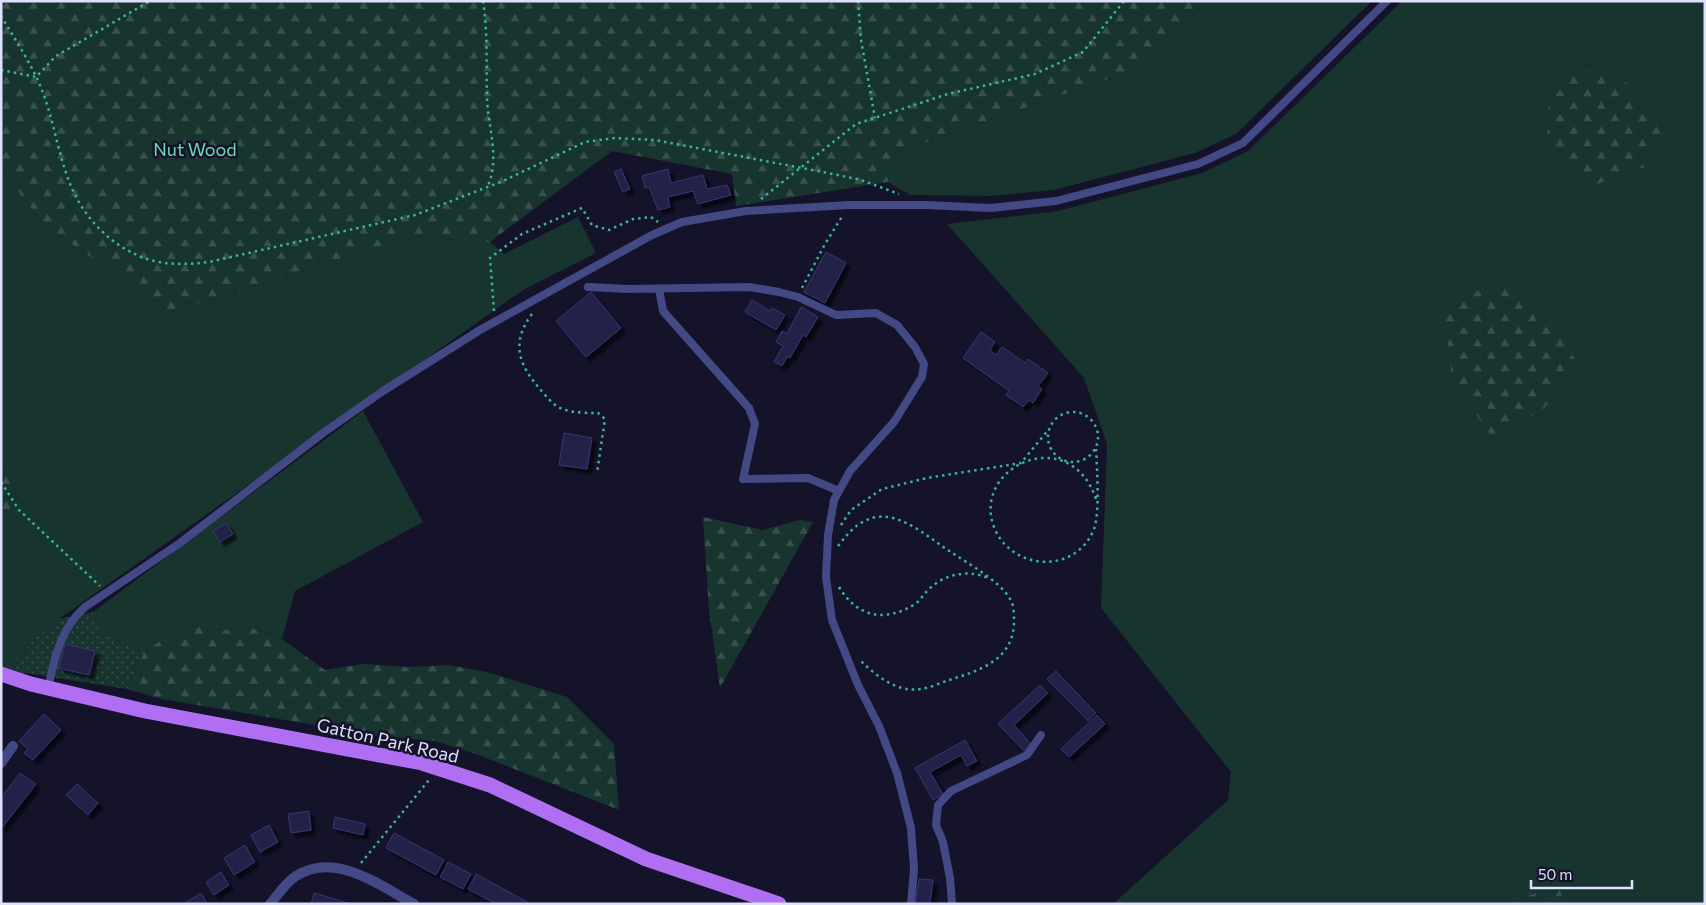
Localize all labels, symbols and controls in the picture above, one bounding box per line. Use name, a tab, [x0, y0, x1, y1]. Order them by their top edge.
park label: Nut Wood	[153, 138, 237, 160]
street label: Gatton Park Road	[315, 713, 461, 767]
scale bar	[1531, 858, 1632, 890]
text: 50 m	[1538, 865, 1572, 883]

